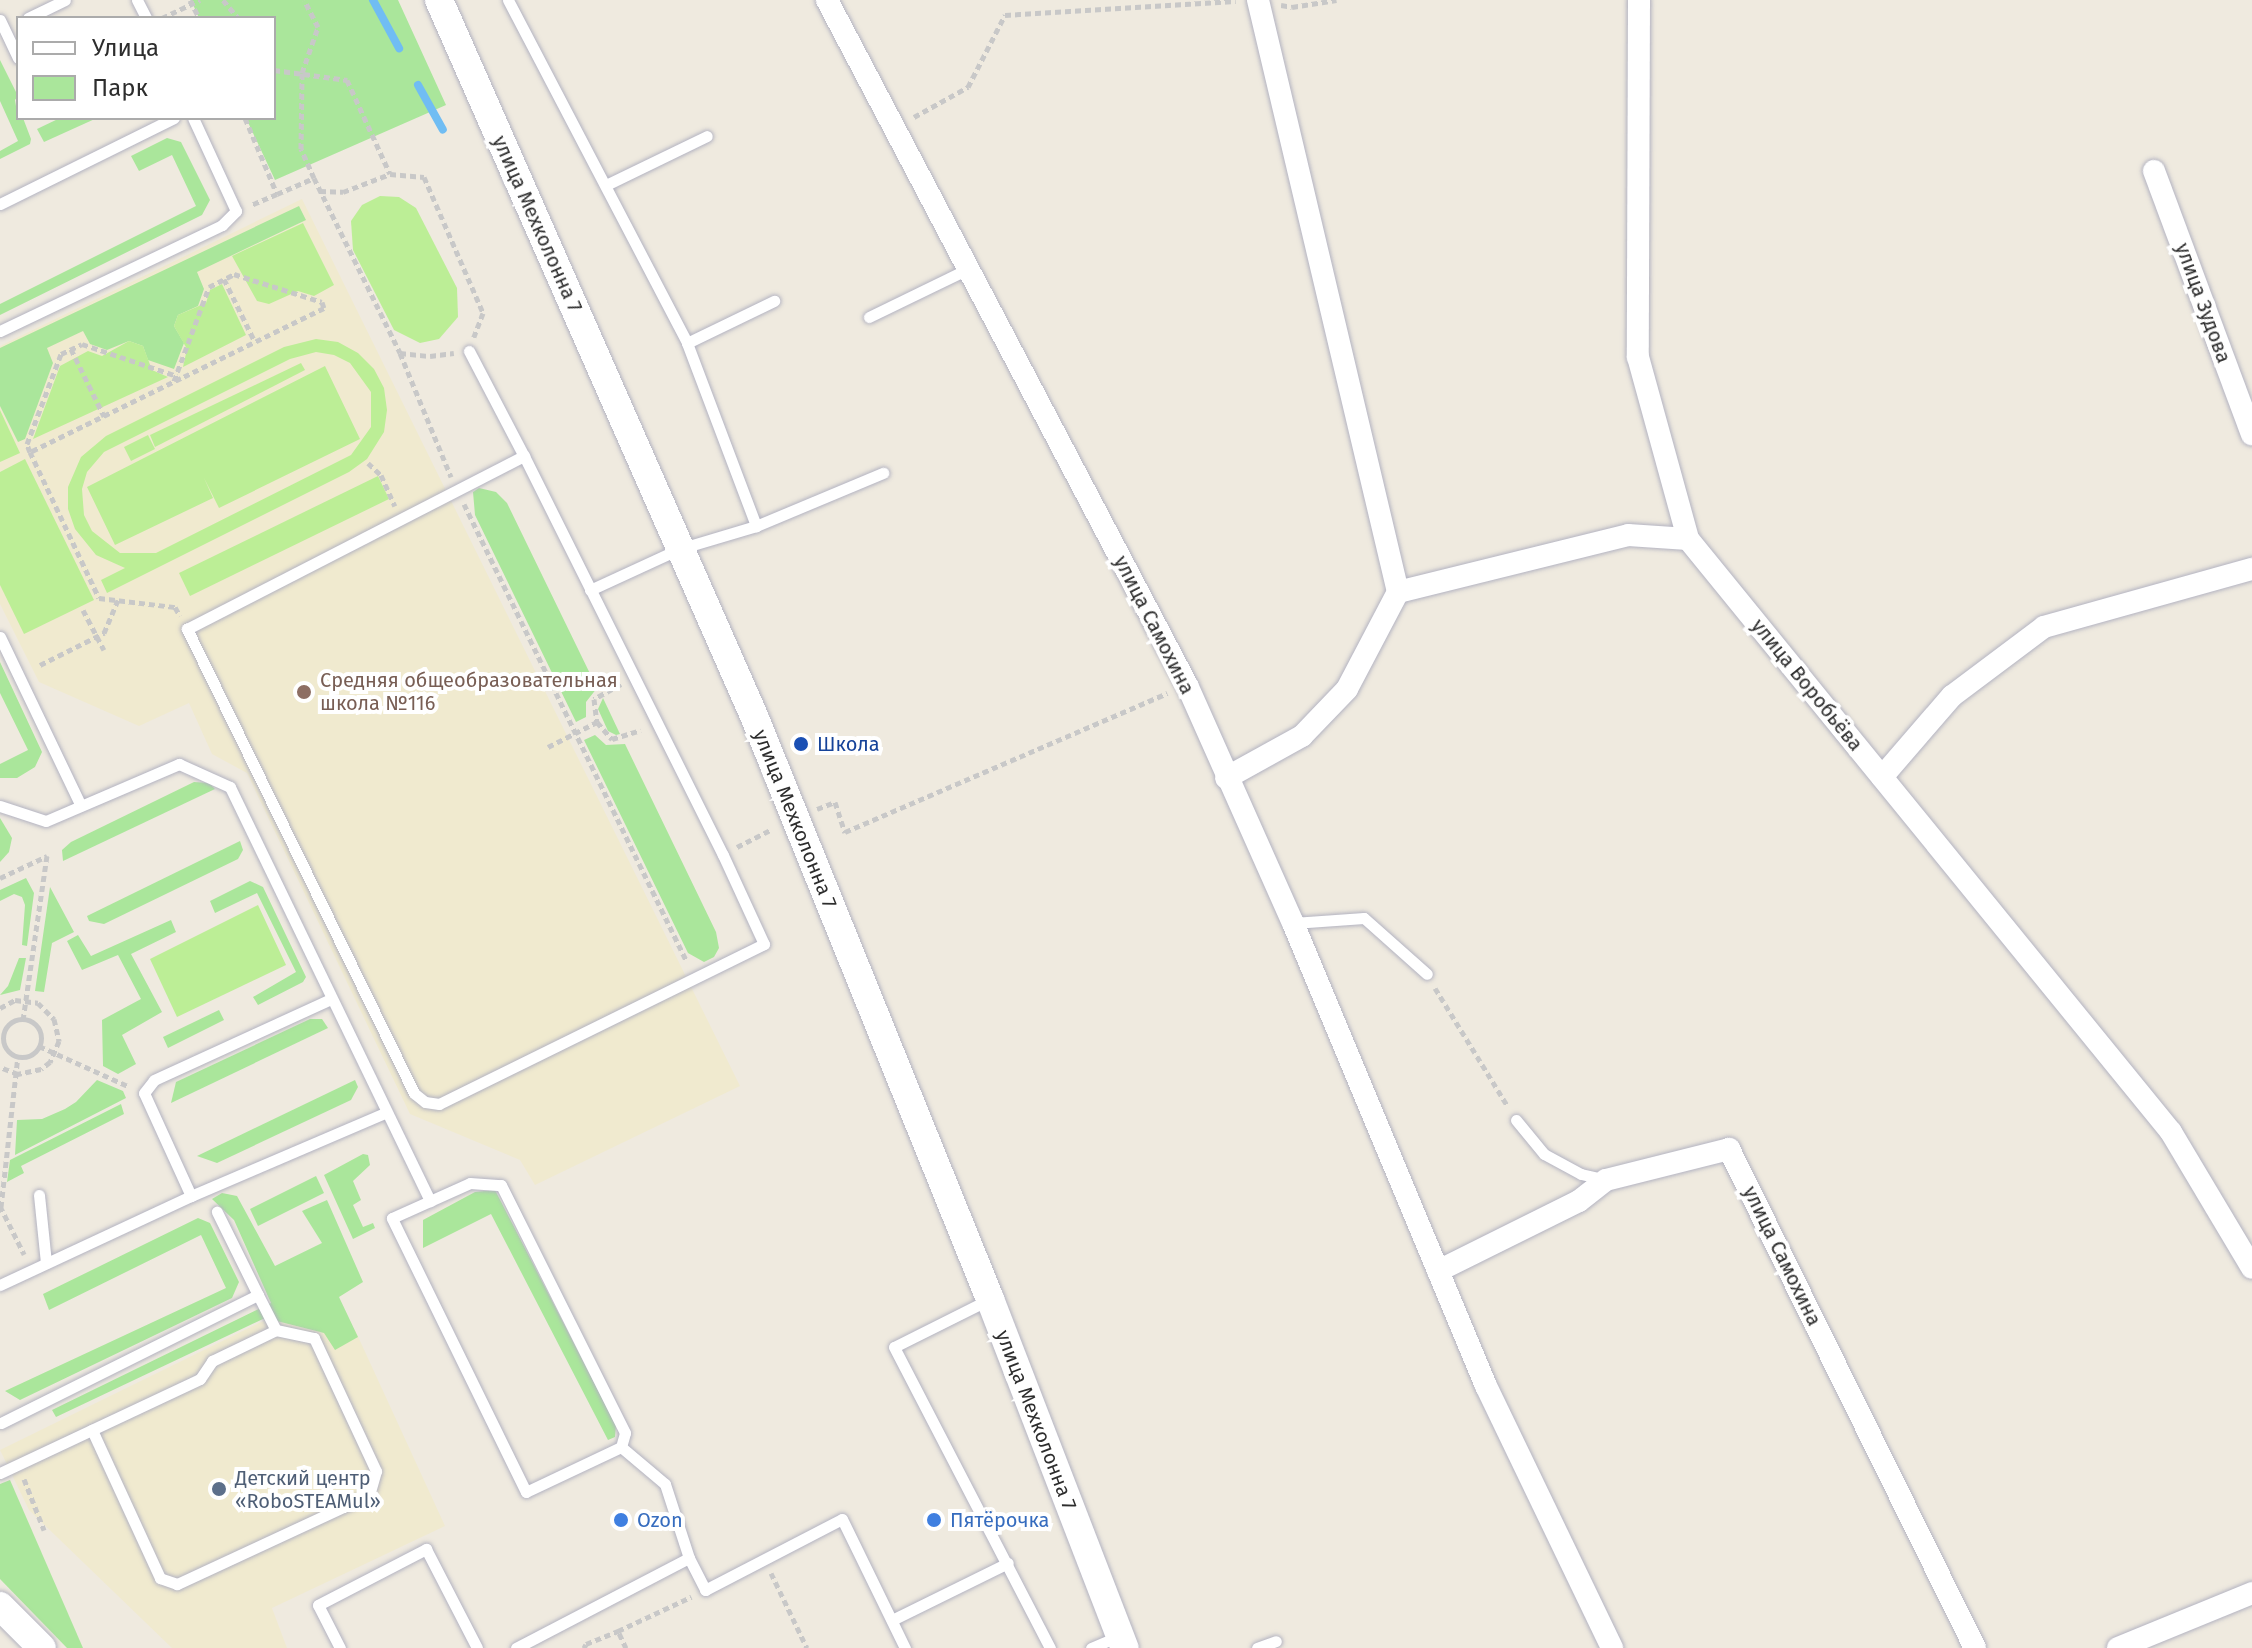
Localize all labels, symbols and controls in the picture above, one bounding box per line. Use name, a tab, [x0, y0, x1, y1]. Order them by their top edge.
legend	[16, 16, 276, 120]
text: Улица	[92, 34, 159, 62]
text: Парк	[92, 74, 148, 102]
street label: улица Мехколонна 7	[487, 132, 587, 316]
street label: улица Зудова	[2170, 240, 2236, 366]
street label: улица Самохина	[1109, 552, 1199, 698]
street label: улица Воробьёва	[1746, 614, 1868, 756]
place label: Средняя общеобразовательная школа №116	[320, 668, 618, 715]
marker: Средняя общеобразовательная школа №116	[295, 683, 313, 701]
street label: улица Мехколонна 7	[748, 726, 842, 912]
place label: Школа	[817, 732, 880, 756]
marker: Школа	[792, 735, 810, 753]
street label: улица Самохина	[1738, 1182, 1826, 1330]
street label: улица Мехколонна 7	[991, 1327, 1081, 1513]
place label: Детский центр «RoboSTEAMul»	[235, 1466, 381, 1513]
marker: Детский центр «RoboSTEAMul»	[210, 1480, 228, 1498]
place label: Ozon	[637, 1508, 683, 1532]
place label: Пятёрочка	[950, 1508, 1049, 1532]
marker: Ozon	[612, 1511, 630, 1529]
marker: Пятёрочка	[925, 1511, 943, 1529]

